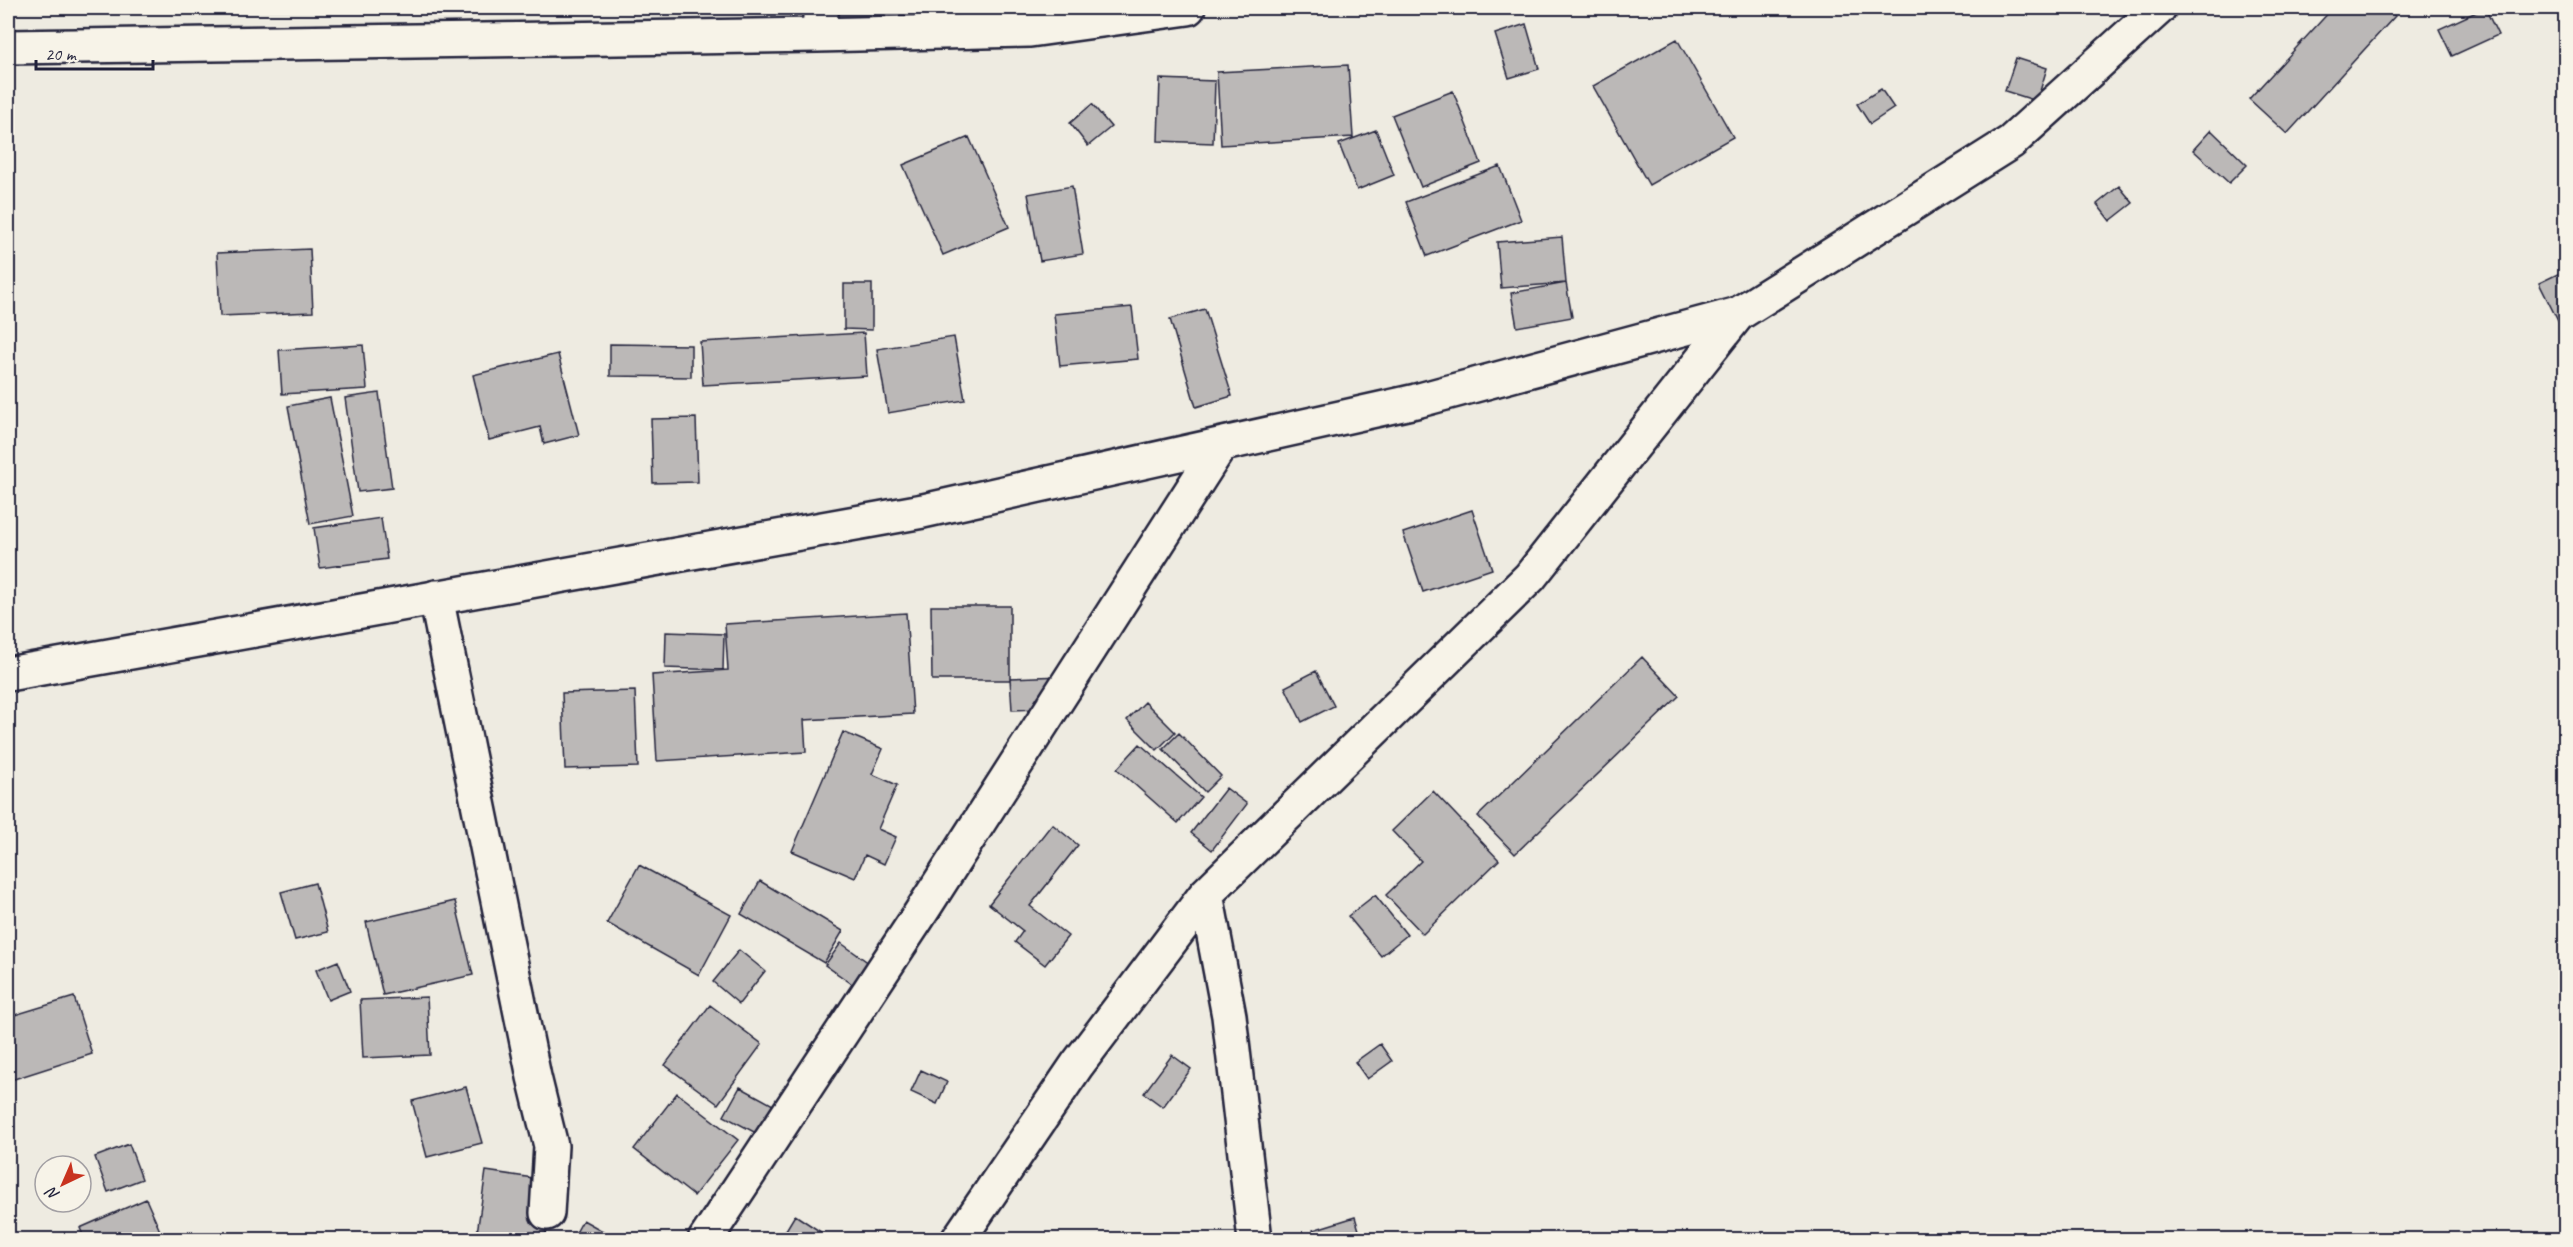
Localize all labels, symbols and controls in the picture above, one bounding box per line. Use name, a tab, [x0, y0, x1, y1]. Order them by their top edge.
scale bar	[36, 33, 153, 71]
text: 20 m	[45, 43, 78, 65]
north arrow	[33, 1154, 93, 1214]
text: N	[41, 1181, 64, 1205]

